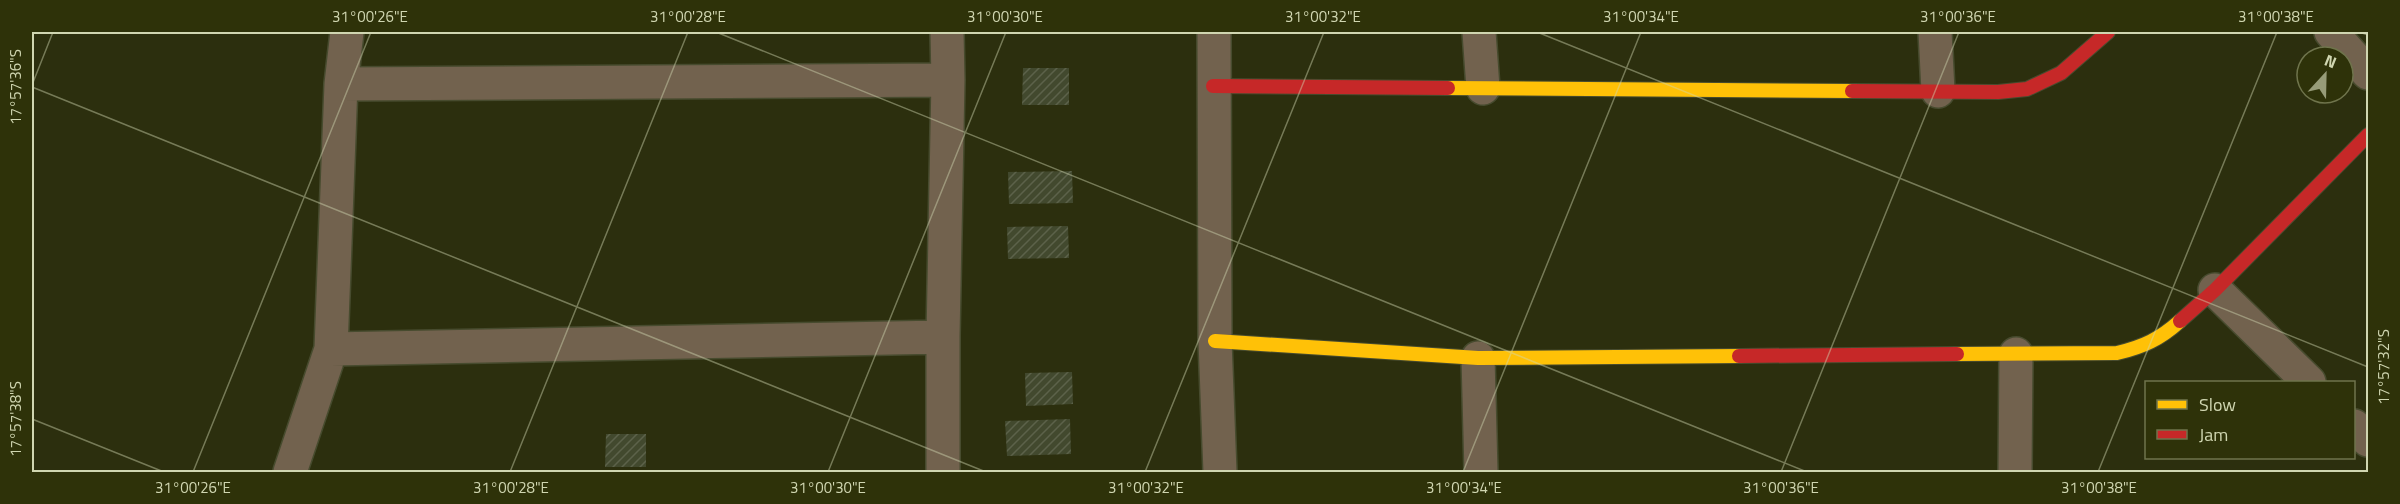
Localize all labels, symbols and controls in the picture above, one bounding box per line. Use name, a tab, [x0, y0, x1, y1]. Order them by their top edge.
text: 31°00'26"E	[332, 5, 408, 28]
text: 31°00'28"E	[650, 5, 726, 28]
text: 31°00'30"E	[967, 5, 1043, 28]
text: 31°00'32"E	[1285, 5, 1361, 28]
text: 31°00'34"E	[1603, 5, 1679, 28]
text: 31°00'36"E	[1920, 5, 1996, 28]
text: 31°00'38"E	[2238, 5, 2314, 28]
north arrow	[2295, 45, 2355, 105]
text: N	[2321, 48, 2340, 74]
text: 17°57'36"S	[4, 49, 27, 125]
text: 17°57'32"S	[2372, 329, 2395, 405]
text: 17°57'38"S	[4, 381, 27, 457]
legend	[2145, 381, 2355, 459]
text: Slow	[2199, 391, 2236, 418]
text: Jam	[2199, 421, 2228, 448]
text: 31°00'26"E	[155, 476, 231, 499]
text: 31°00'28"E	[473, 476, 549, 499]
text: 31°00'30"E	[790, 476, 866, 499]
text: 31°00'32"E	[1108, 476, 1184, 499]
text: 31°00'34"E	[1426, 476, 1502, 499]
text: 31°00'36"E	[1743, 476, 1819, 499]
text: 31°00'38"E	[2061, 476, 2137, 499]

